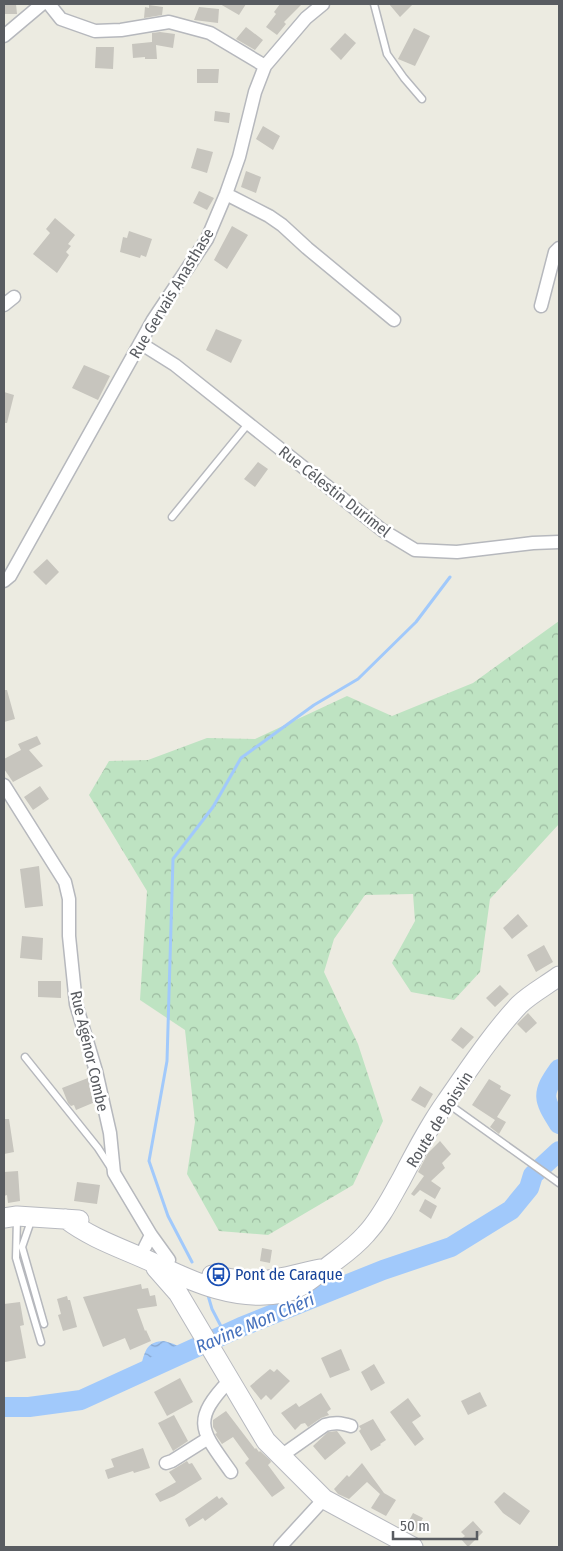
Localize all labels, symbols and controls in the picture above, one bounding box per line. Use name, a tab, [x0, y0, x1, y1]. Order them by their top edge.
street label: Rue Gervais Anasthase	[125, 225, 218, 362]
street label: Rue Célestin Durimel	[275, 442, 394, 541]
street label: Rue Agénor Combe	[66, 989, 113, 1113]
street label: Route de Boisvin	[402, 1068, 477, 1171]
bus stop icon: Pont de Caraque	[207, 1262, 231, 1286]
place label: Pont de Caraque	[235, 1265, 343, 1284]
water label: Ravine Mon Chéri	[192, 1288, 318, 1358]
scale bar	[393, 1508, 477, 1540]
text: 50 m	[400, 1517, 430, 1535]

